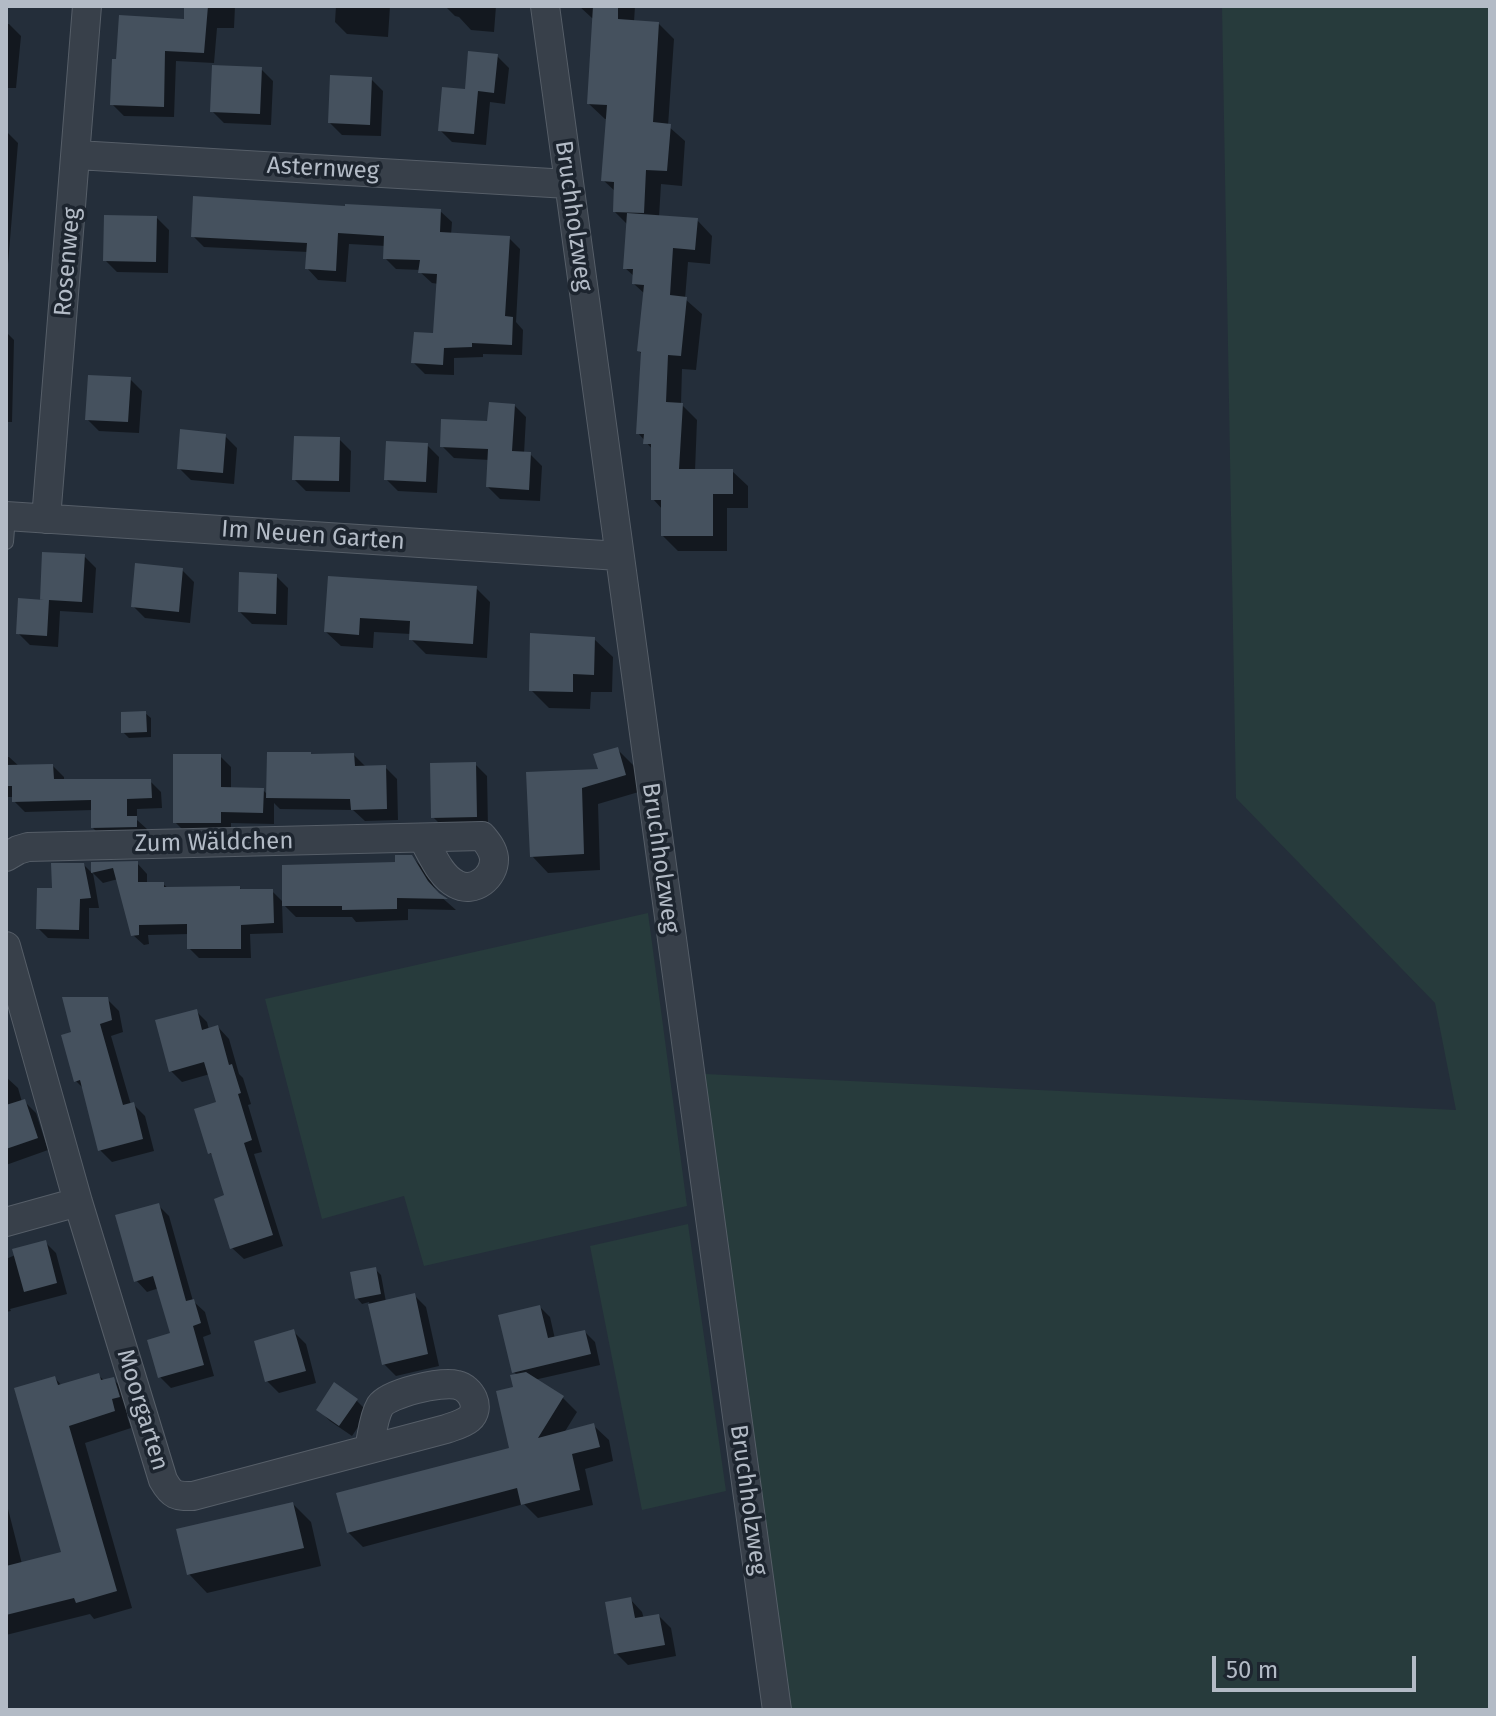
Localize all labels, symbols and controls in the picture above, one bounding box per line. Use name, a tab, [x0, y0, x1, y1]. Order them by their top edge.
street label: Bruchholzweg	[548, 139, 598, 293]
street label: Asternweg	[266, 152, 380, 186]
street label: Rosenweg	[49, 206, 87, 318]
street label: Im Neuen Garten	[220, 515, 406, 557]
street label: Bruchholzweg	[635, 781, 685, 935]
street label: Zum Wäldchen	[134, 827, 294, 859]
street label: Moorgarten	[110, 1346, 174, 1474]
street label: Bruchholzweg	[723, 1423, 773, 1577]
scale bar	[1216, 1640, 1420, 1690]
text: 50 m	[1226, 1656, 1278, 1684]

